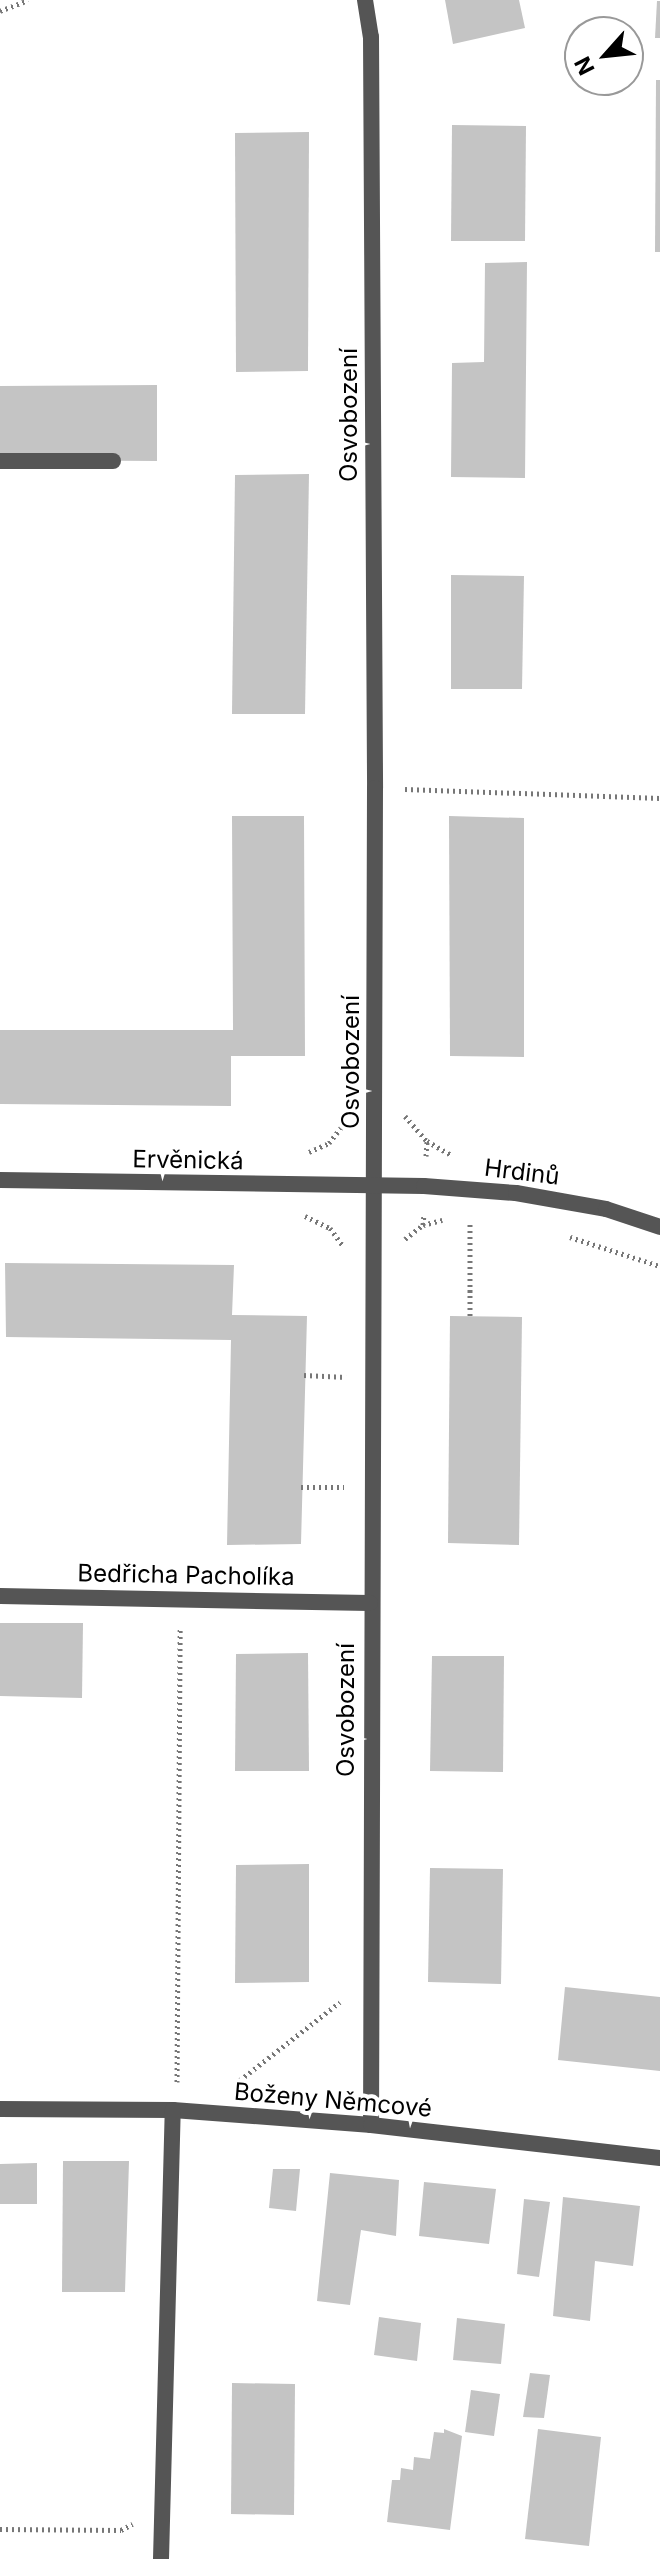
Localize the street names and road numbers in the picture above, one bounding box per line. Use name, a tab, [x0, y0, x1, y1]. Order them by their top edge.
street label: Osvobození	[335, 348, 363, 482]
street label: Osvobození	[337, 995, 365, 1129]
street label: Ervěnická	[132, 1145, 244, 1175]
street label: Hrdinů	[483, 1153, 561, 1191]
street label: Bedřicha Pacholíka	[77, 1559, 295, 1591]
street label: Osvobození	[332, 1643, 360, 1777]
street label: Boženy Němcové	[233, 2077, 433, 2123]

